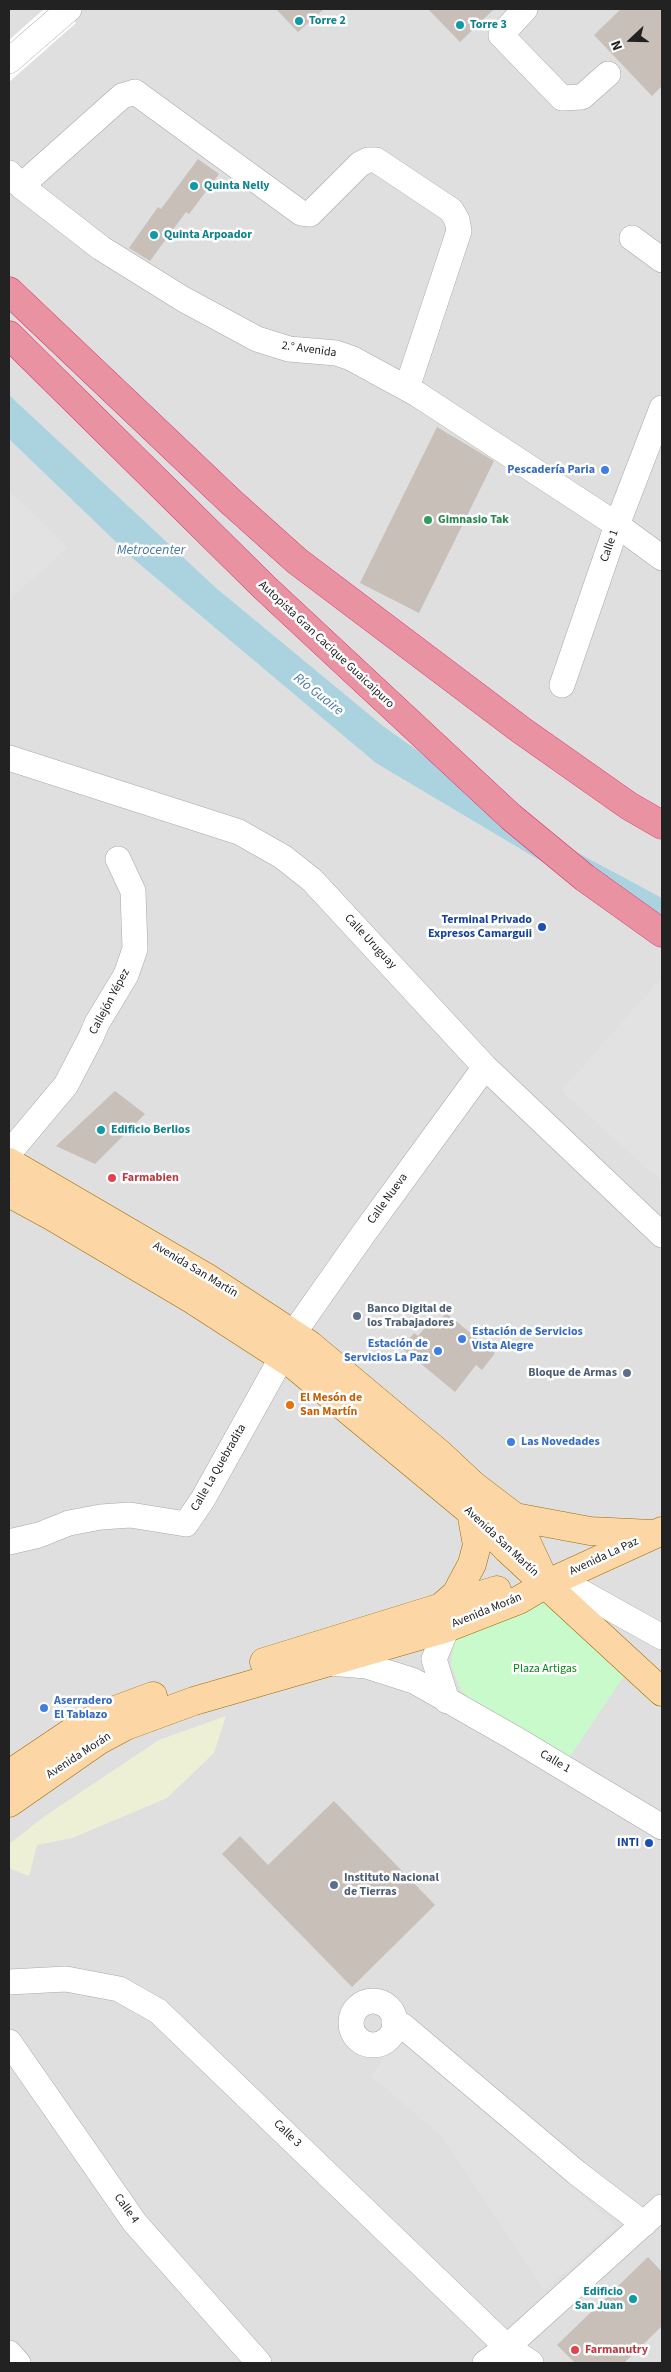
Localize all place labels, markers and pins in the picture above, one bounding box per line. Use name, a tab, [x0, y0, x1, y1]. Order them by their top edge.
place label: Torre 2	[309, 14, 346, 28]
marker: Torre 2	[293, 15, 305, 27]
place label: Torre 3	[470, 18, 507, 32]
marker: Torre 3	[454, 19, 466, 31]
place label: Quinta Nelly	[204, 179, 270, 193]
marker: Quinta Nelly	[188, 180, 200, 192]
place label: Quinta Arpoador	[164, 228, 252, 242]
marker: Quinta Arpoador	[148, 229, 160, 241]
place label: Pescadería Paria	[507, 463, 595, 477]
marker: Pescadería Paria	[599, 464, 611, 476]
place label: Gimnasio Tak	[438, 513, 509, 527]
marker: Gimnasio Tak	[422, 514, 434, 526]
place label: Terminal Privado Expresos Camarguii	[428, 913, 532, 941]
marker: Terminal Privado Expresos Camarguii	[536, 921, 548, 933]
place label: Edificio Berlios	[111, 1123, 190, 1137]
marker: Edificio Berlios	[95, 1124, 107, 1136]
place label: Farmabien	[122, 1171, 179, 1185]
marker: Farmabien	[106, 1172, 118, 1184]
place label: Banco Digital de los Trabajadores	[367, 1302, 454, 1330]
marker: Banco Digital de los Trabajadores	[351, 1310, 363, 1322]
place label: Estación de Servicios Vista Alegre	[472, 1325, 583, 1353]
marker: Estación de Servicios Vista Alegre	[456, 1333, 468, 1345]
place label: Estación de Servicios La Paz	[344, 1337, 428, 1365]
marker: Estación de Servicios La Paz	[432, 1345, 444, 1357]
place label: Bloque de Armas	[528, 1366, 617, 1380]
marker: Bloque de Armas	[621, 1367, 633, 1379]
place label: El Mesón de San Martín	[300, 1391, 362, 1419]
marker: El Mesón de San Martín	[284, 1399, 296, 1411]
place label: Las Novedades	[521, 1435, 600, 1449]
marker: Las Novedades	[505, 1436, 517, 1448]
place label: Aserradero El Tablazo	[54, 1694, 113, 1722]
marker: Aserradero El Tablazo	[38, 1702, 50, 1714]
place label: INTI	[617, 1836, 639, 1850]
marker: INTI	[643, 1837, 655, 1849]
place label: Instituto Nacional de Tierras	[344, 1871, 439, 1899]
marker: Instituto Nacional de Tierras	[328, 1879, 340, 1891]
place label: Edificio San Juan	[575, 2285, 623, 2313]
marker: Edificio San Juan	[627, 2293, 639, 2305]
place label: Farmanutry	[585, 2343, 648, 2357]
marker: Farmanutry	[569, 2344, 581, 2356]

